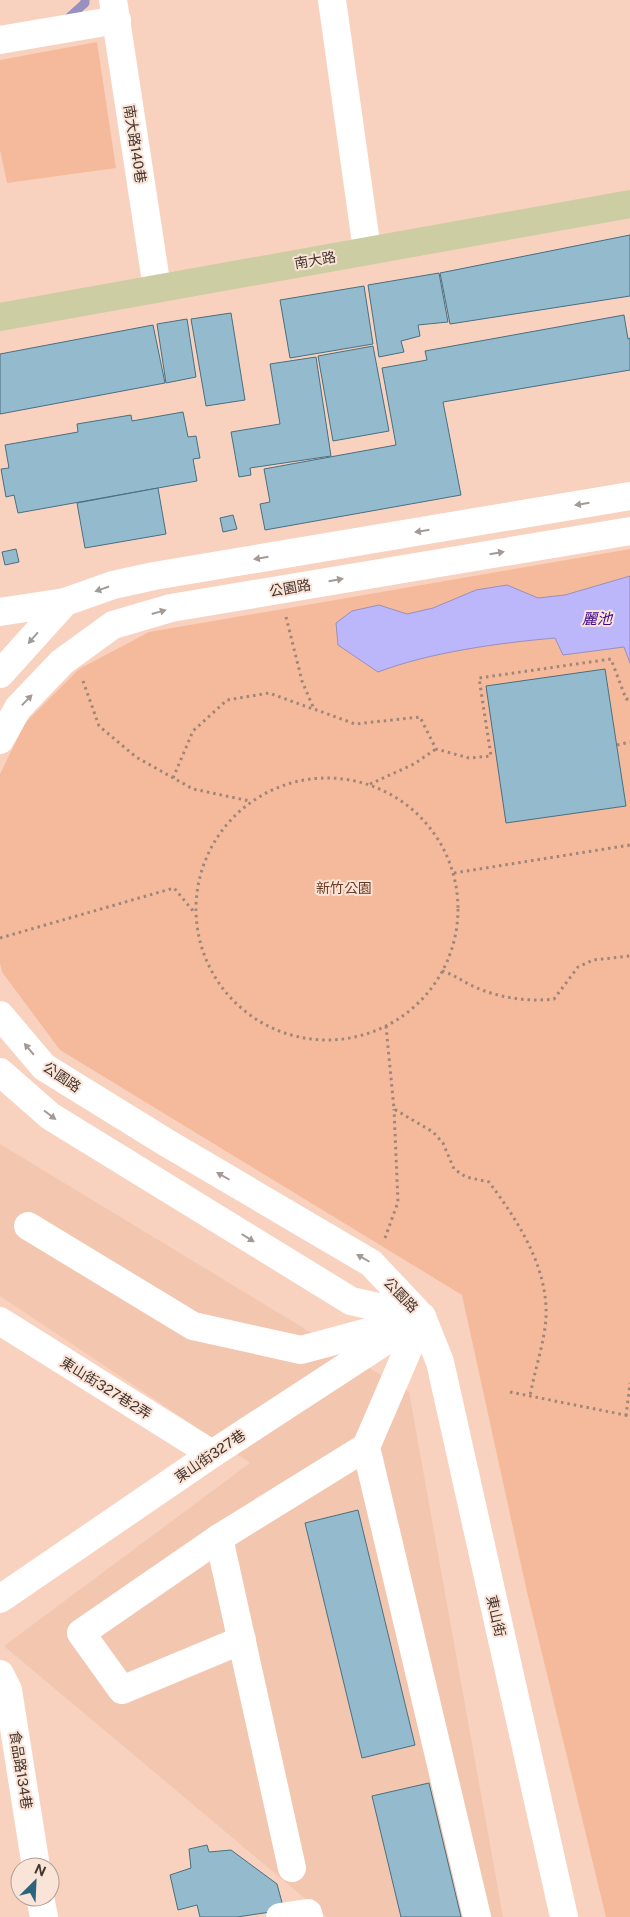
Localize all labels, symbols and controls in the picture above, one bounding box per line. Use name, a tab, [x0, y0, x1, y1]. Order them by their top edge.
street label: 南大路140巷	[121, 104, 149, 184]
street label: 南大路	[293, 248, 337, 272]
one-way arrow	[574, 500, 590, 508]
one-way arrow	[413, 527, 429, 535]
one-way arrow	[489, 549, 505, 557]
one-way arrow	[253, 554, 269, 562]
street label: 公園路	[268, 576, 312, 600]
one-way arrow	[329, 576, 345, 584]
one-way arrow	[94, 585, 109, 593]
one-way arrow	[152, 607, 167, 615]
water label: 麗池	[582, 610, 614, 627]
one-way arrow	[27, 632, 38, 645]
one-way arrow	[20, 694, 32, 706]
park label: 新竹公園	[316, 880, 372, 896]
one-way arrow	[23, 1044, 35, 1056]
street label: 公園路	[40, 1059, 84, 1095]
one-way arrow	[43, 1110, 57, 1120]
one-way arrow	[215, 1172, 230, 1180]
one-way arrow	[241, 1233, 254, 1242]
one-way arrow	[355, 1254, 370, 1262]
street label: 公園路	[381, 1274, 421, 1316]
street label: 東山街327巷2弄	[58, 1354, 154, 1422]
street label: 東山街327巷	[172, 1427, 248, 1485]
street label: 東山街	[483, 1594, 509, 1638]
street label: 食品路134巷	[7, 1730, 35, 1810]
north arrow	[10, 1857, 60, 1907]
text: N	[32, 1861, 49, 1880]

